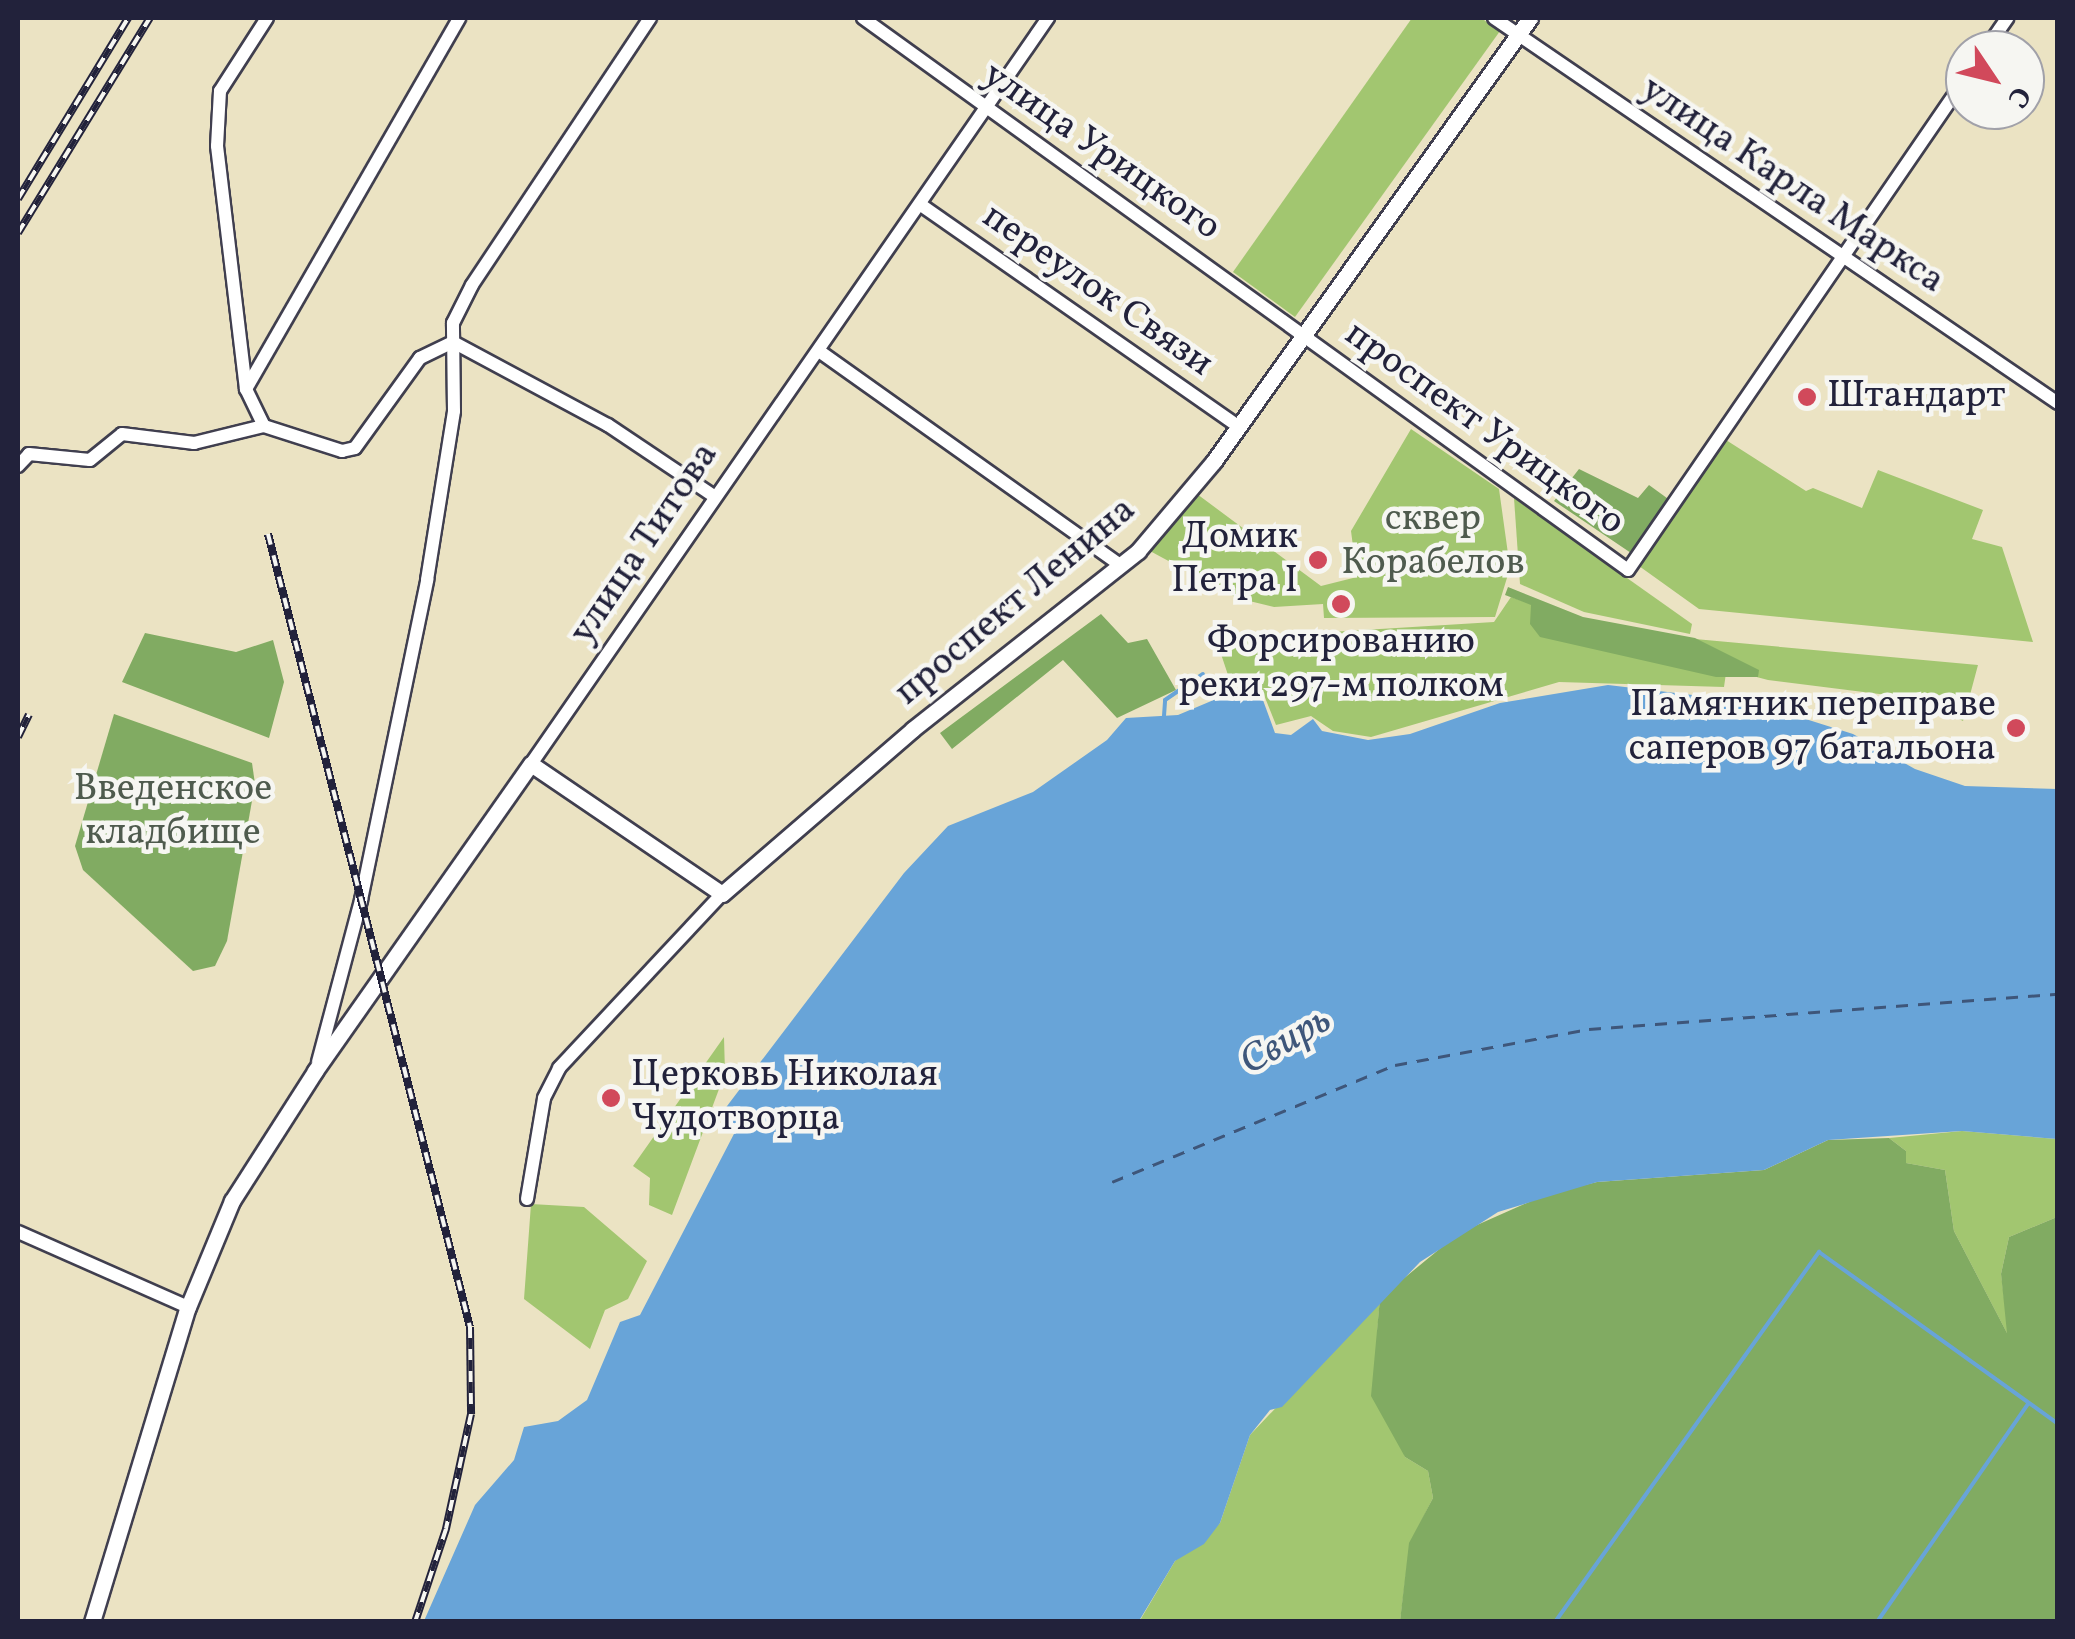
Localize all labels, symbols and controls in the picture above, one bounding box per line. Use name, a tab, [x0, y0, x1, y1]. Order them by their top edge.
north arrow	[1945, 30, 2045, 130]
street label: улица Урицкого	[973, 53, 1229, 251]
street label: улица Карла Маркса	[1631, 67, 1953, 305]
text: С	[1997, 78, 2039, 115]
street label: переулок Связи	[973, 195, 1221, 387]
street label: проспект Урицкого	[1335, 312, 1633, 546]
place label: Штандарт	[1827, 374, 2005, 420]
marker: Штандарт	[1796, 386, 1818, 408]
street label: улица Титова	[561, 434, 729, 654]
street label: проспект Ленина	[886, 488, 1146, 716]
park label: сквер Корабелов	[1341, 497, 1525, 586]
place label: Домик Петра I	[1171, 515, 1298, 604]
marker: Домик Петра I	[1307, 549, 1329, 571]
marker: Форсированию реки 297-м полком	[1330, 593, 1352, 615]
place label: Форсированию реки 297-м полком	[1178, 620, 1504, 709]
place label: Памятник переправе саперов 97 батальона	[1629, 683, 1996, 772]
marker: Памятник переправе саперов 97 батальона	[2005, 717, 2027, 739]
park label: Введенское кладбище	[74, 767, 272, 856]
water label: Свирь	[1232, 997, 1340, 1087]
place label: Церковь Николая Чудотворца	[631, 1053, 938, 1142]
marker: Церковь Николая Чудотворца	[600, 1087, 622, 1109]

